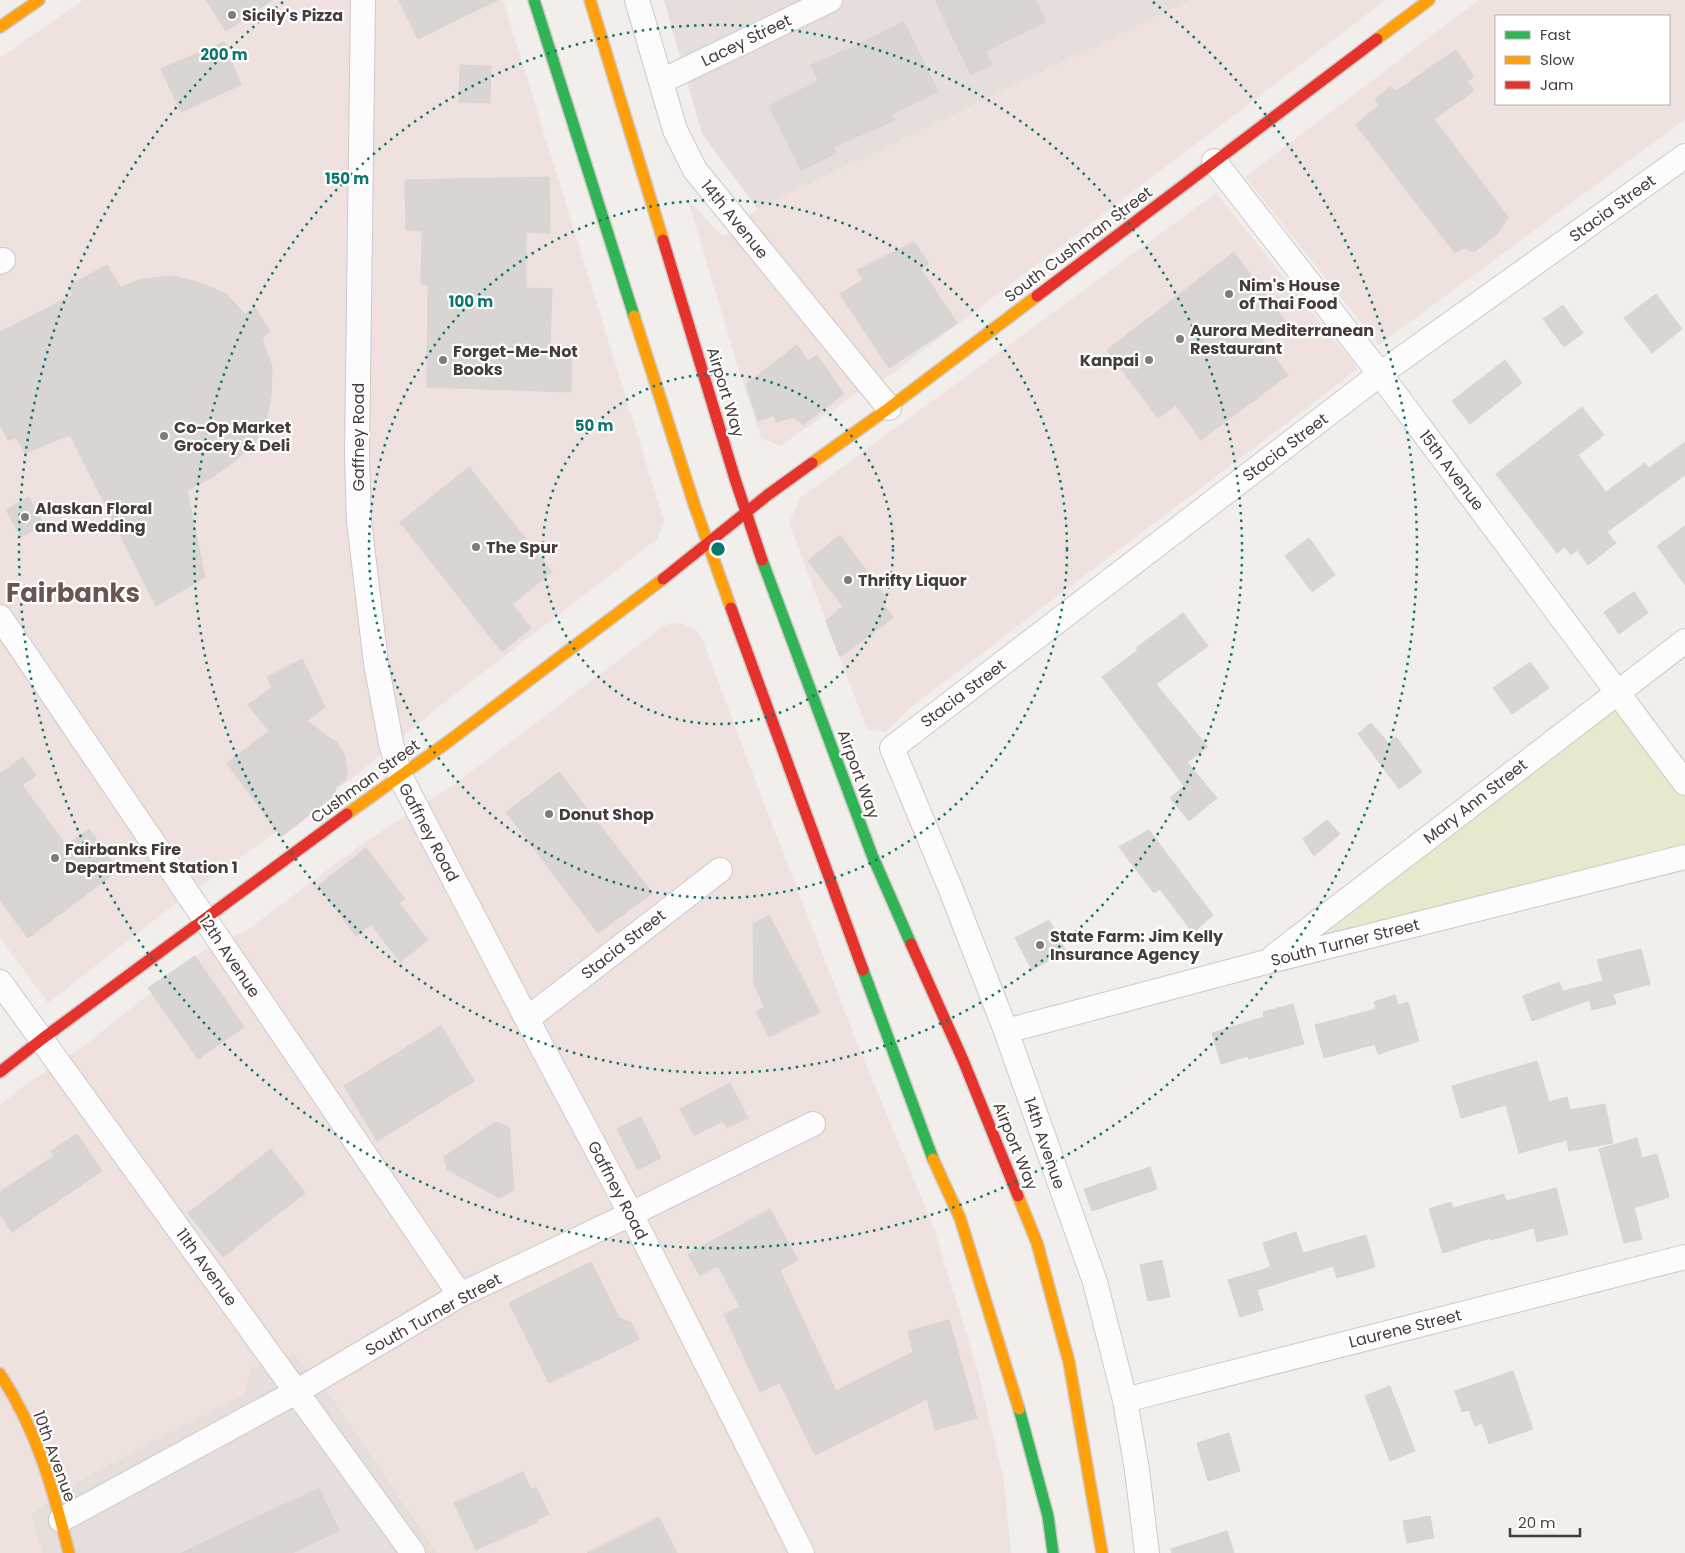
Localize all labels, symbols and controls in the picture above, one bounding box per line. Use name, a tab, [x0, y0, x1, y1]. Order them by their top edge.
place label: Sicily's Pizza	[242, 4, 343, 27]
marker: Sicily's Pizza	[226, 9, 238, 21]
street label: Lacey Street	[697, 9, 795, 72]
legend	[1495, 15, 1670, 105]
text: Fast	[1540, 24, 1571, 45]
text: 200 m	[200, 44, 248, 65]
text: Slow	[1540, 49, 1575, 70]
text: Jam	[1540, 74, 1574, 95]
text: 150 m	[325, 168, 369, 189]
street label: Stacia Street	[1564, 169, 1660, 248]
street label: 14th Avenue	[696, 175, 774, 264]
street label: South Cushman Street	[999, 181, 1157, 308]
place label: Nim's House of Thai Food	[1239, 274, 1340, 315]
marker: Nim's House of Thai Food	[1223, 288, 1235, 300]
text: 100 m	[449, 291, 493, 312]
place label: Aurora Mediterranean Restaurant	[1190, 319, 1374, 360]
marker: Aurora Mediterranean Restaurant	[1174, 333, 1186, 345]
place label: Forget-Me-Not Books	[453, 340, 578, 381]
street label: Airport Way	[701, 344, 750, 440]
place label: Kanpai	[1080, 349, 1139, 372]
marker: Forget-Me-Not Books	[437, 354, 449, 366]
marker: Kanpai	[1143, 354, 1155, 366]
street label: Gaffney Road	[347, 383, 370, 491]
street label: Stacia Street	[1238, 408, 1333, 487]
text: 50 m	[575, 415, 613, 436]
place label: Co-Op Market Grocery & Deli	[174, 416, 291, 457]
street label: 15th Avenue	[1414, 425, 1490, 515]
marker: Co-Op Market Grocery & Deli	[158, 430, 170, 442]
place label: Alaskan Floral and Wedding	[35, 497, 152, 538]
marker: Alaskan Floral and Wedding	[19, 511, 31, 523]
place label: The Spur	[486, 536, 558, 559]
centre of rings	[709, 540, 727, 558]
marker: The Spur	[470, 541, 482, 553]
place label: Thrifty Liquor	[858, 569, 967, 592]
marker: Thrifty Liquor	[842, 574, 854, 586]
district label: Fairbanks	[6, 575, 140, 611]
street label: Stacia Street	[916, 654, 1011, 733]
street label: Airport Way	[832, 726, 885, 822]
street label: Cushman Street	[306, 734, 425, 829]
street label: Mary Ann Street	[1418, 753, 1532, 849]
street label: Gaffney Road	[393, 779, 464, 886]
place label: Donut Shop	[559, 803, 654, 826]
marker: Donut Shop	[543, 808, 555, 820]
place label: Fairbanks Fire Department Station 1	[65, 838, 238, 879]
marker: Fairbanks Fire Department Station 1	[49, 852, 61, 864]
street label: Stacia Street	[576, 904, 671, 985]
street label: 12th Avenue	[194, 911, 266, 1002]
street label: South Turner Street	[1268, 913, 1422, 972]
place label: State Farm: Jim Kelly Insurance Agency	[1050, 925, 1224, 966]
marker: State Farm: Jim Kelly Insurance Agency	[1034, 939, 1046, 951]
street label: 14th Avenue	[1018, 1094, 1071, 1192]
street label: Airport Way	[987, 1099, 1044, 1194]
street label: Gaffney Road	[582, 1137, 653, 1244]
street label: 11th Avenue	[171, 1224, 243, 1311]
street label: South Turner Street	[361, 1267, 506, 1361]
street label: Laurene Street	[1346, 1303, 1464, 1354]
street label: 10th Avenue	[27, 1407, 82, 1505]
scale bar	[1510, 1506, 1580, 1538]
text: 20 m	[1518, 1512, 1556, 1533]

